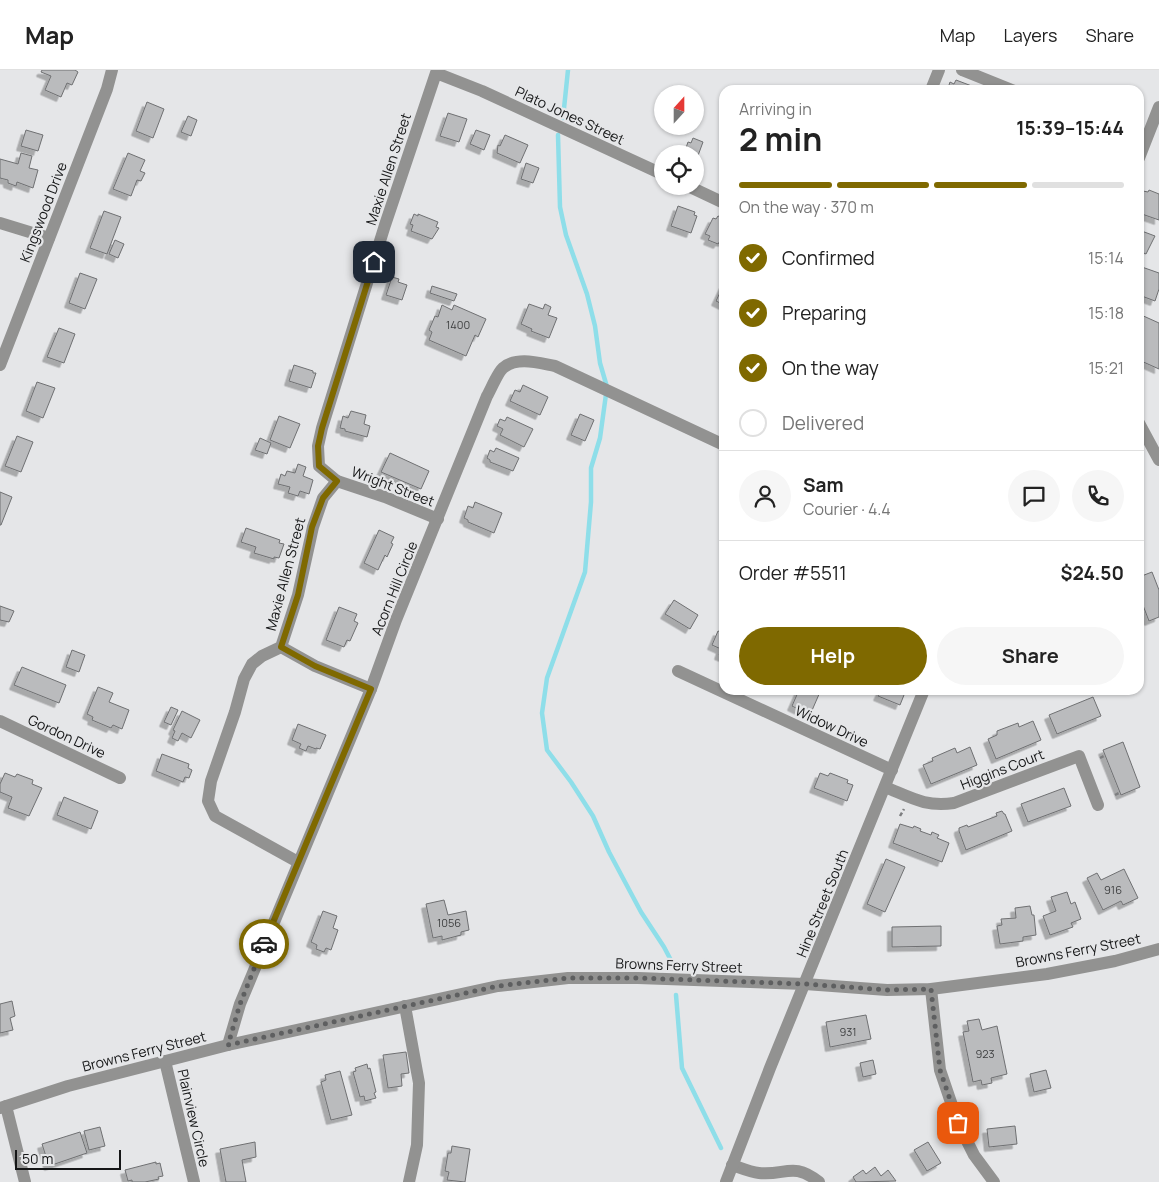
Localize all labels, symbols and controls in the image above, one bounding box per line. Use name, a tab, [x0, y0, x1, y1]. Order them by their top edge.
text: Map	[25, 18, 74, 51]
text: Map	[940, 23, 975, 47]
text: Layers	[1003, 23, 1057, 47]
text: Share	[1085, 23, 1134, 47]
street label: Plato Jones Street	[512, 81, 628, 149]
north arrow	[654, 85, 704, 135]
map controls	[654, 85, 704, 195]
text: Arriving in	[739, 98, 812, 120]
street label: Maxie Allen Street	[361, 110, 415, 227]
text: 15:39–15:44	[1016, 115, 1124, 141]
text: 2 min	[739, 117, 822, 161]
button: locate	[654, 145, 704, 195]
street label: Kingswood Drive	[15, 159, 71, 265]
text: On the way · 370 m	[739, 196, 874, 218]
pin	[353, 241, 395, 283]
icon: check	[739, 244, 767, 272]
text: Confirmed	[782, 245, 875, 271]
text: 15:14	[1088, 247, 1124, 269]
icon: home	[360, 248, 388, 276]
icon: check	[739, 299, 767, 327]
text: Preparing	[782, 300, 867, 326]
text: 15:18	[1088, 302, 1124, 324]
house number: 1400	[446, 317, 470, 332]
icon: check	[739, 354, 767, 382]
text: On the way	[782, 355, 879, 381]
text: 15:21	[1088, 357, 1124, 379]
text: Delivered	[782, 410, 864, 436]
street label: Wright Street	[349, 461, 438, 511]
button: person	[739, 470, 791, 522]
button: chat	[1008, 470, 1060, 522]
button: phone	[1072, 470, 1124, 522]
text: Sam	[803, 472, 844, 498]
text: Courier · 4.4	[803, 498, 891, 520]
street label: Maxie Allen Street	[261, 515, 309, 633]
street label: Acorn Hill Circle	[366, 538, 422, 638]
text: Order #5511	[739, 560, 847, 586]
text: $24.50	[1061, 560, 1124, 586]
button: Help	[739, 627, 927, 685]
button: Share	[937, 627, 1124, 685]
street label: Widow Drive	[792, 701, 872, 751]
street label: Gordon Drive	[25, 710, 109, 762]
street label: Higgins Court	[957, 744, 1047, 794]
street label: Hine Street South	[792, 846, 852, 960]
house number: 916	[1104, 882, 1122, 897]
house number: 1056	[437, 915, 461, 930]
courier	[239, 919, 289, 969]
street label: Browns Ferry Street	[1014, 928, 1143, 971]
icon: car	[250, 930, 278, 958]
street label: Browns Ferry Street	[615, 953, 743, 977]
house number: 931	[839, 1024, 857, 1039]
street label: Browns Ferry Street	[80, 1026, 208, 1076]
house number: 923	[975, 1046, 995, 1061]
street label: Plainview Circle	[173, 1067, 215, 1169]
pin	[937, 1102, 979, 1144]
icon: bag	[944, 1109, 972, 1137]
scale bar	[15, 1147, 121, 1170]
text: 50 m	[22, 1149, 53, 1168]

